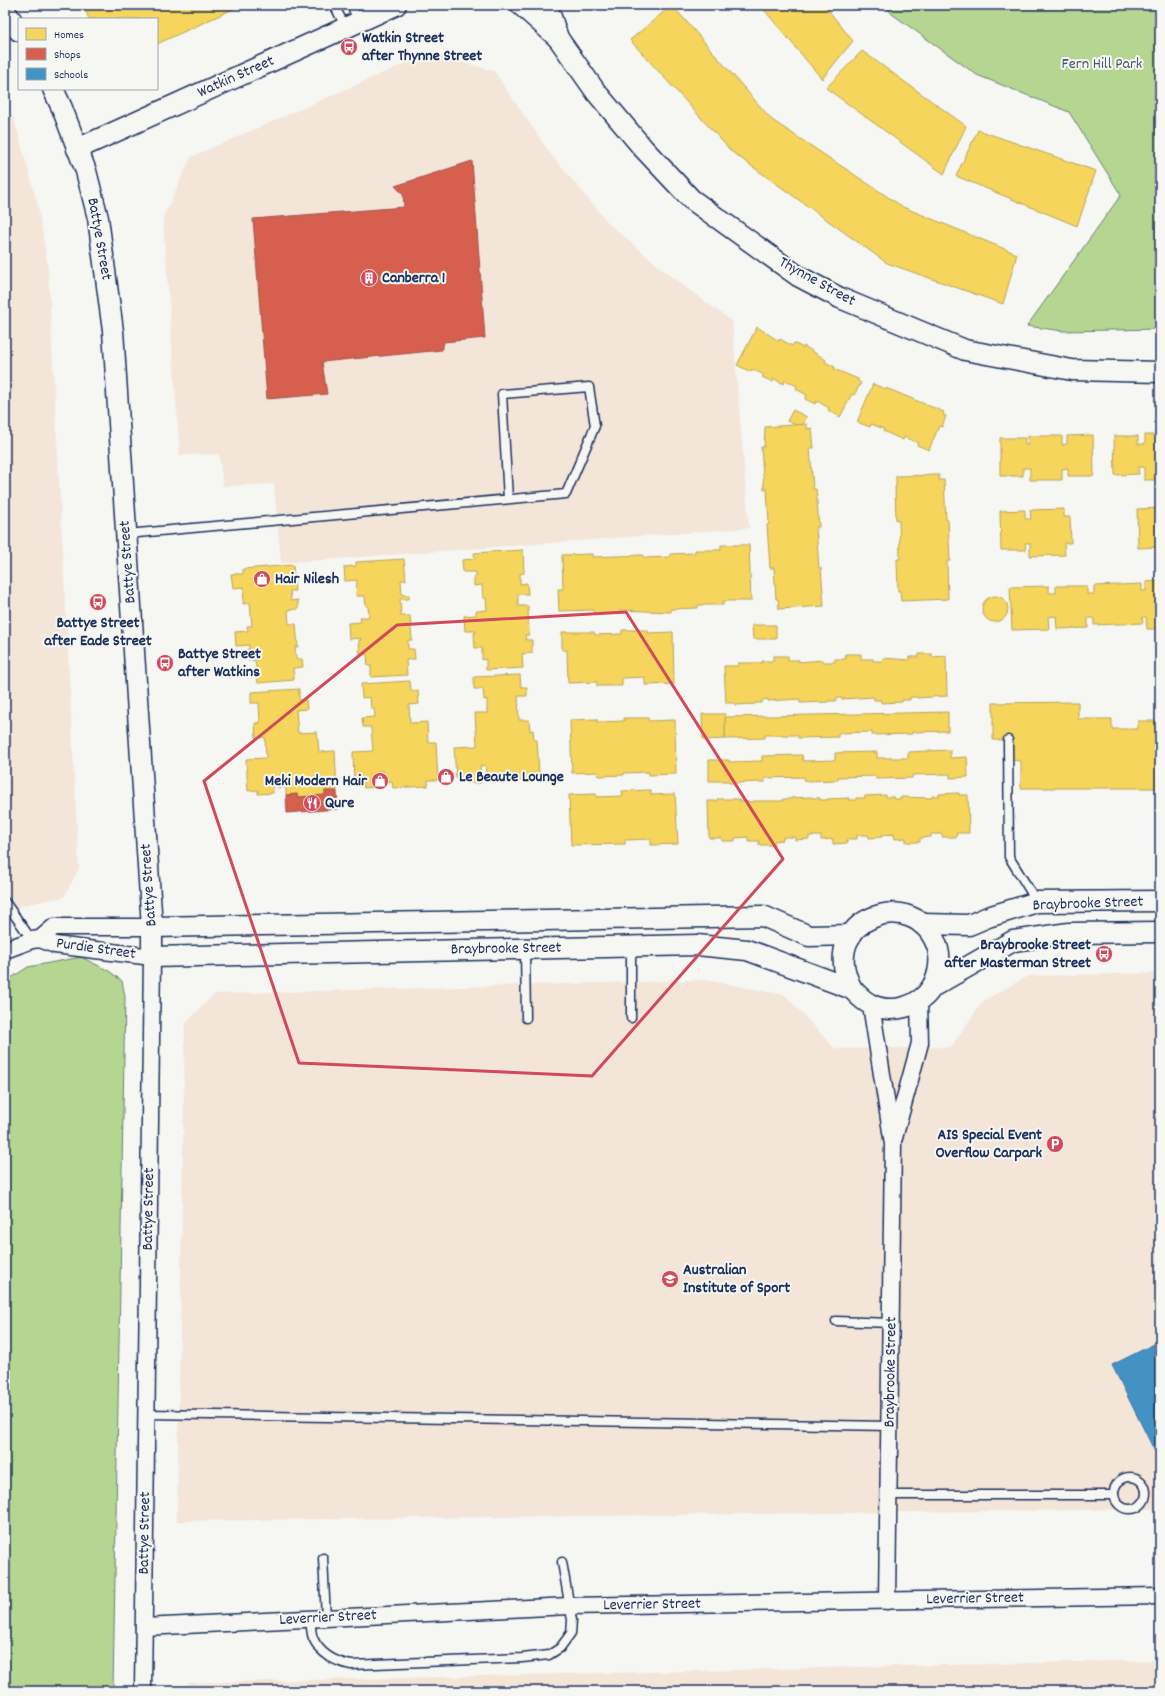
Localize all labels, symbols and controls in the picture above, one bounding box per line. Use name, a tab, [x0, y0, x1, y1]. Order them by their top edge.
legend	[18, 18, 158, 90]
text: Homes	[54, 27, 84, 44]
place label: Watkin Street after Thynne Street	[362, 27, 482, 68]
bus stop icon: Watkin Street after Thynne Street	[339, 37, 359, 57]
text: Shops	[54, 47, 81, 64]
street label: Watkin Street	[194, 50, 278, 104]
park label: Fern Hill Park	[1062, 53, 1142, 76]
text: Schools	[54, 67, 88, 84]
street label: Battye Street	[80, 196, 118, 282]
street label: Thynne Street	[774, 251, 860, 313]
place label: Canberra 1	[382, 267, 445, 290]
building icon: Canberra 1	[359, 268, 379, 288]
street label: Battye Street	[114, 520, 142, 604]
place label: Hair Nilesh	[275, 568, 339, 591]
shop icon: Hair Nilesh	[252, 569, 272, 589]
bus stop icon: Battye Street after Eade Street	[88, 592, 108, 612]
place label: Battye Street after Eade Street	[44, 612, 152, 653]
place label: Battye Street after Watkins	[178, 643, 261, 684]
bus stop icon: Battye Street after Watkins	[155, 653, 175, 673]
place label: Le Beaute Lounge	[459, 766, 564, 789]
shop icon: Le Beaute Lounge	[436, 767, 456, 787]
place label: Meki Modern Hair	[265, 770, 368, 793]
shop icon: Meki Modern Hair	[370, 771, 390, 791]
place label: Qure	[325, 792, 354, 815]
restaurant icon: Qure	[302, 793, 322, 813]
street label: Battye Street	[135, 843, 163, 927]
street label: Braybrooke Street	[1032, 891, 1144, 917]
street label: Purdie Street	[55, 932, 137, 966]
place label: Braybrooke Street after Masterman Street	[944, 934, 1091, 975]
street label: Braybrooke Street	[450, 937, 562, 961]
bus stop icon: Braybrooke Street after Masterman Street	[1094, 944, 1114, 964]
place label: AIS Special Event Overflow Carpark	[935, 1124, 1042, 1165]
parking icon: AIS Special Event Overflow Carpark	[1045, 1134, 1065, 1154]
street label: Battye Street	[137, 1167, 161, 1251]
place label: Australian Institute of Sport	[683, 1259, 790, 1300]
school or university icon: Australian Institute of Sport	[660, 1269, 680, 1289]
street label: Braybrooke Street	[879, 1316, 903, 1428]
street label: Battye Street	[133, 1491, 157, 1575]
street label: Leverrier Street	[926, 1587, 1024, 1611]
street label: Leverrier Street	[603, 1593, 701, 1617]
street label: Leverrier Street	[279, 1604, 377, 1632]

